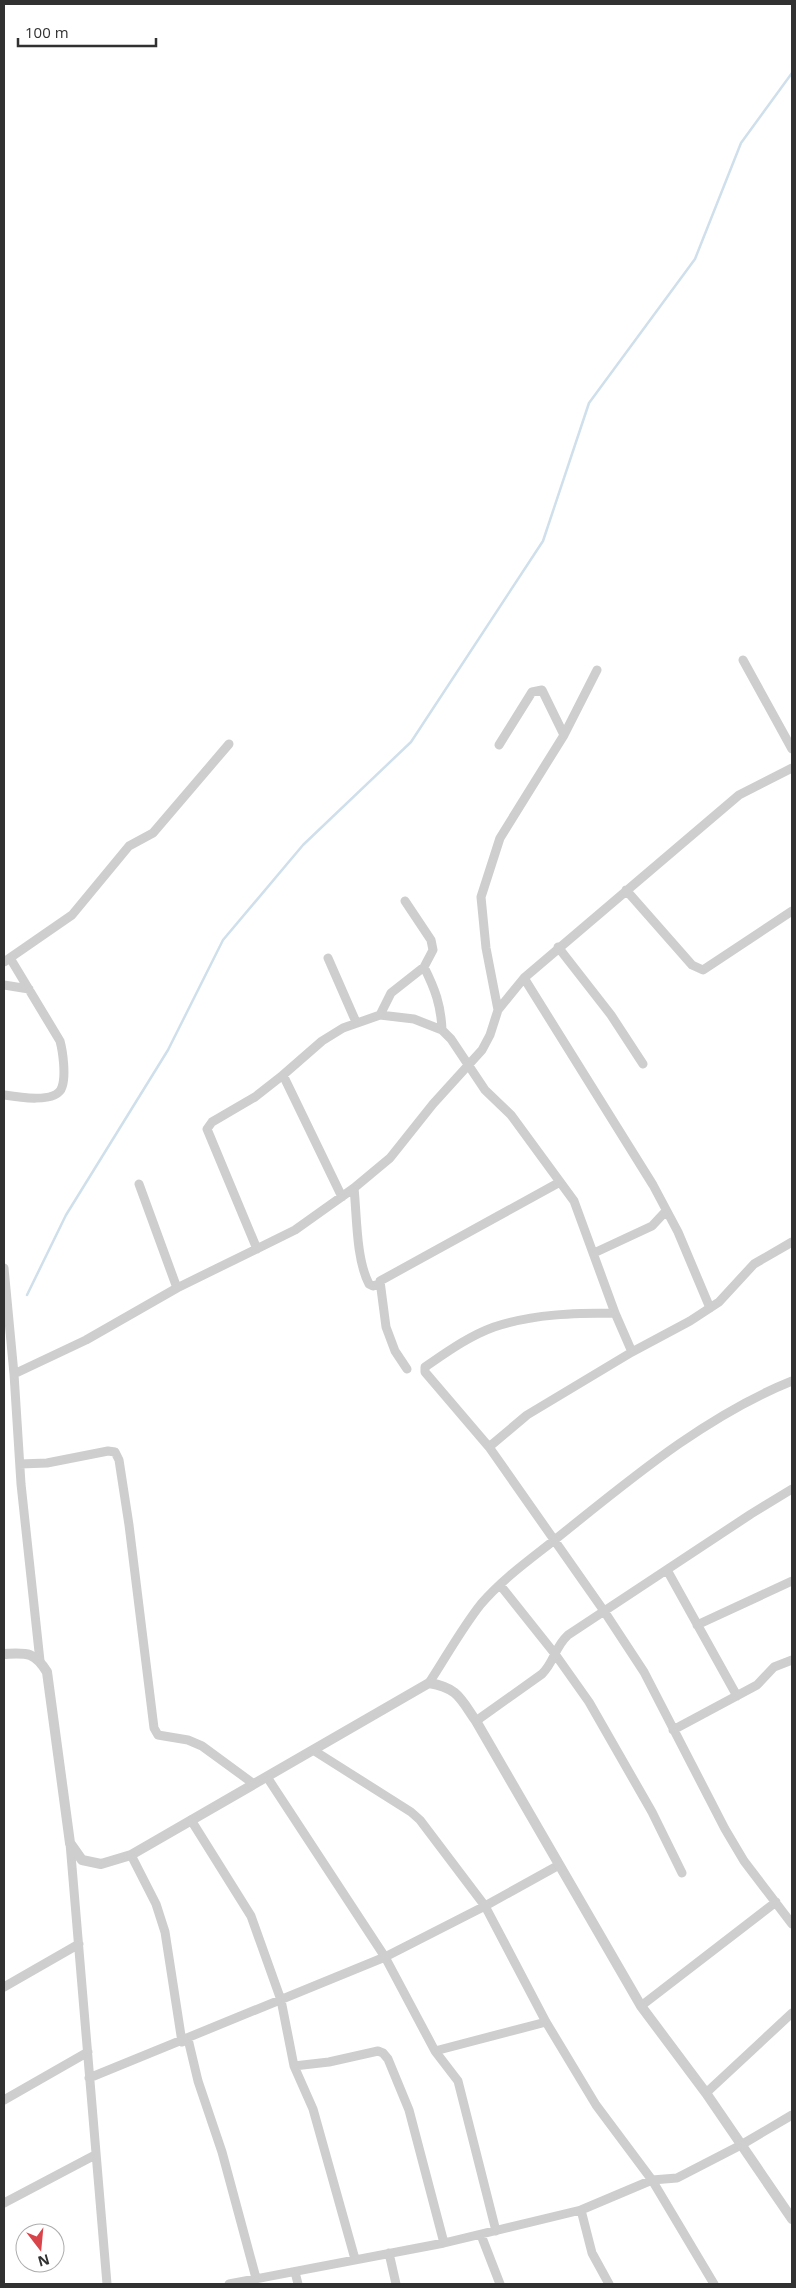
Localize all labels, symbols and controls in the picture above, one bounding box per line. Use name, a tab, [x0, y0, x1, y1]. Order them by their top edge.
scale bar	[18, 15, 155, 47]
text: 100 m	[25, 22, 69, 42]
north arrow	[15, 2223, 65, 2273]
text: N	[36, 2250, 52, 2272]

